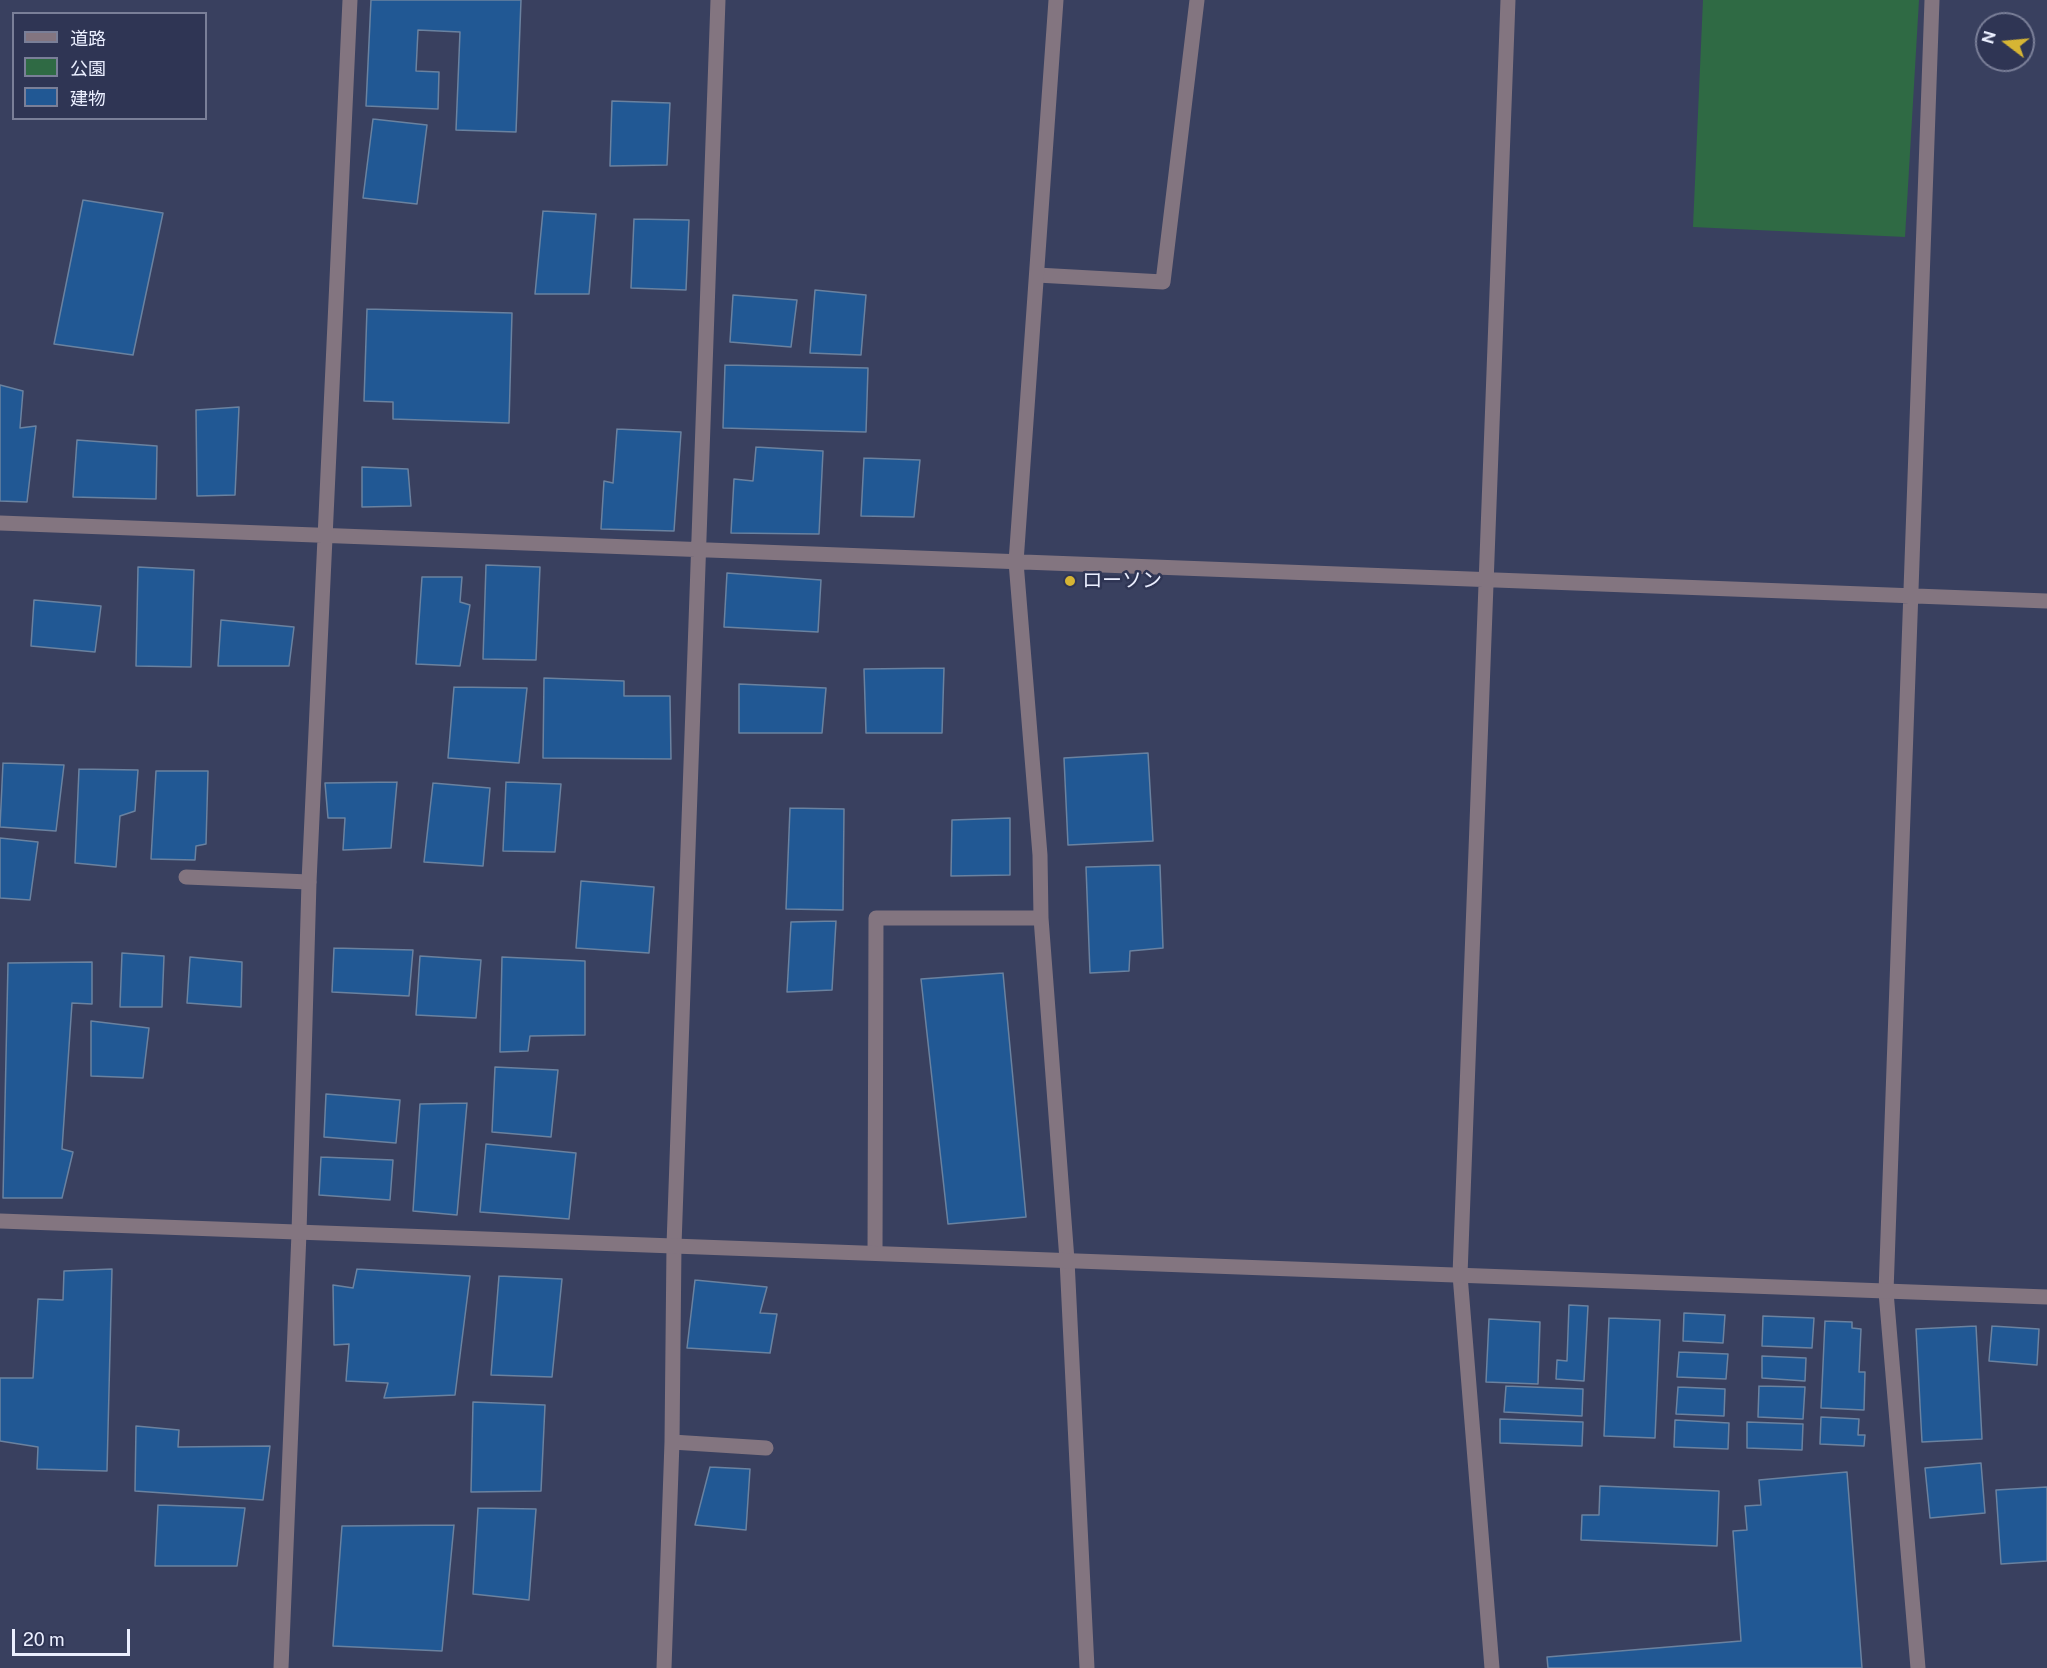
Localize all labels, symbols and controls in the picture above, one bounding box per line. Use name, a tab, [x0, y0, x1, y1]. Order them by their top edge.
legend	[12, 12, 207, 120]
north arrow	[1975, 12, 2035, 72]
text: 道路	[70, 28, 106, 49]
text: N	[1978, 29, 2000, 46]
text: 公園	[70, 58, 106, 79]
text: 建物	[70, 88, 106, 109]
place label: ローソン	[1082, 569, 1162, 593]
marker: ローソン	[1063, 574, 1077, 588]
scale bar	[15, 1617, 134, 1655]
text: 20 m	[23, 1629, 65, 1650]

